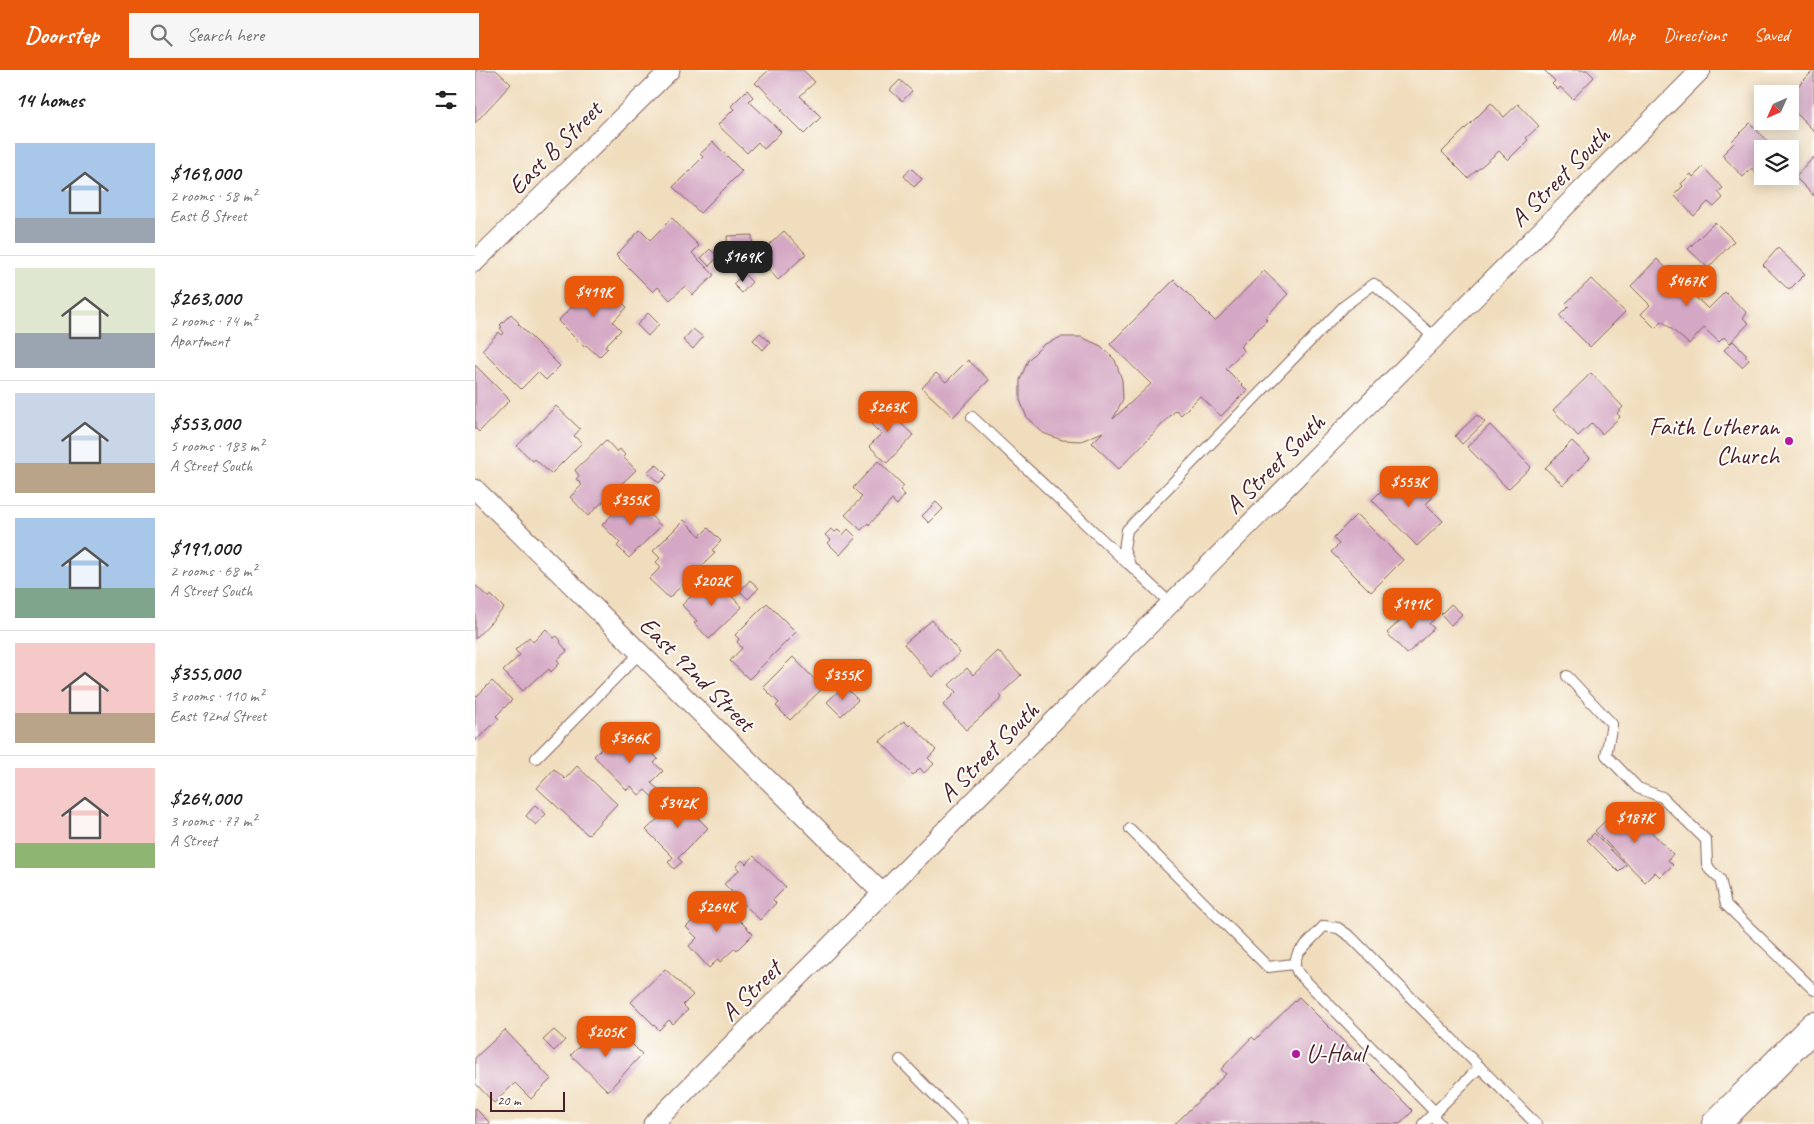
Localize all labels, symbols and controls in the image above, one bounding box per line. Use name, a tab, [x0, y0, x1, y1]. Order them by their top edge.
search box	[129, 13, 479, 58]
text: Doorstep	[25, 20, 99, 50]
icon: search	[147, 21, 175, 49]
text: Search here	[187, 23, 264, 47]
text: Map	[1608, 24, 1635, 46]
text: Directions	[1663, 24, 1726, 46]
text: Saved	[1754, 24, 1789, 46]
north arrow	[1754, 85, 1799, 130]
map controls	[1754, 85, 1799, 185]
icon: filters	[432, 86, 460, 114]
text: 14 homes	[15, 87, 84, 113]
street label: East B Street	[501, 92, 611, 202]
street label: A Street South	[1503, 119, 1618, 234]
button: layers	[1754, 140, 1799, 185]
text: $169,000	[170, 160, 241, 186]
icon: home	[55, 163, 115, 223]
text: 2 rooms · 58 m²	[170, 186, 256, 206]
text: East B Street	[170, 206, 247, 226]
pin: $169K	[708, 240, 778, 283]
text: $169K	[724, 247, 762, 267]
pin: $467K	[1652, 264, 1722, 307]
text: $467K	[1668, 271, 1706, 291]
pin: $419K	[559, 276, 629, 318]
text: $419K	[576, 282, 612, 302]
text: $263,000	[170, 285, 241, 311]
icon: home	[55, 288, 115, 348]
text: 2 rooms · 74 m²	[170, 311, 256, 331]
text: Apartment	[170, 331, 229, 351]
pin: $263K	[853, 390, 923, 433]
text: $263K	[869, 397, 907, 417]
street label: A Street South	[1218, 406, 1333, 521]
text: $553,000	[170, 410, 240, 436]
place label: Faith Lutheran Church	[1649, 411, 1781, 472]
icon: home	[55, 413, 115, 473]
marker: Faith Lutheran Church	[1783, 435, 1795, 447]
text: 5 rooms · 183 m²	[170, 436, 264, 456]
text: A Street South	[170, 456, 253, 476]
pin: $553K	[1374, 466, 1444, 508]
text: $553K	[1391, 472, 1427, 492]
pin: $355K	[596, 484, 666, 526]
text: $355K	[613, 490, 649, 510]
text: $191,000	[170, 535, 240, 561]
icon: home	[55, 538, 115, 598]
text: 2 rooms · 68 m²	[170, 561, 256, 581]
pin: $202K	[677, 564, 747, 607]
text: $202K	[694, 571, 730, 591]
text: A Street South	[170, 581, 253, 601]
pin: $191K	[1377, 588, 1447, 630]
text: $191K	[1394, 594, 1430, 614]
street label: East 92nd Street	[632, 609, 763, 740]
pin: $355K	[808, 658, 878, 701]
text: $355,000	[170, 660, 240, 686]
icon: home	[55, 663, 115, 723]
text: $355K	[825, 665, 861, 685]
text: 3 rooms · 110 m²	[170, 686, 264, 706]
street label: A Street South	[932, 694, 1047, 809]
text: East 92nd Street	[170, 706, 266, 726]
pin: $366K	[595, 722, 665, 764]
text: $366K	[611, 728, 649, 748]
text: $264,000	[170, 785, 241, 811]
pin: $342K	[643, 786, 713, 829]
icon: home	[55, 788, 115, 848]
text: $342K	[660, 793, 696, 813]
pin: $187K	[1600, 802, 1670, 844]
text: $187K	[1617, 808, 1653, 828]
text: 3 rooms · 77 m²	[170, 811, 256, 831]
text: A Street	[170, 831, 217, 851]
pin: $264K	[682, 890, 752, 933]
text: $264K	[698, 897, 736, 917]
street label: A Street	[714, 951, 791, 1028]
pin: $205K	[571, 1016, 641, 1058]
text: $205K	[588, 1022, 624, 1042]
place label: U-Haul	[1306, 1038, 1369, 1070]
marker: U-Haul	[1290, 1048, 1302, 1060]
scale bar	[490, 1089, 565, 1112]
text: 20 m	[497, 1092, 521, 1109]

